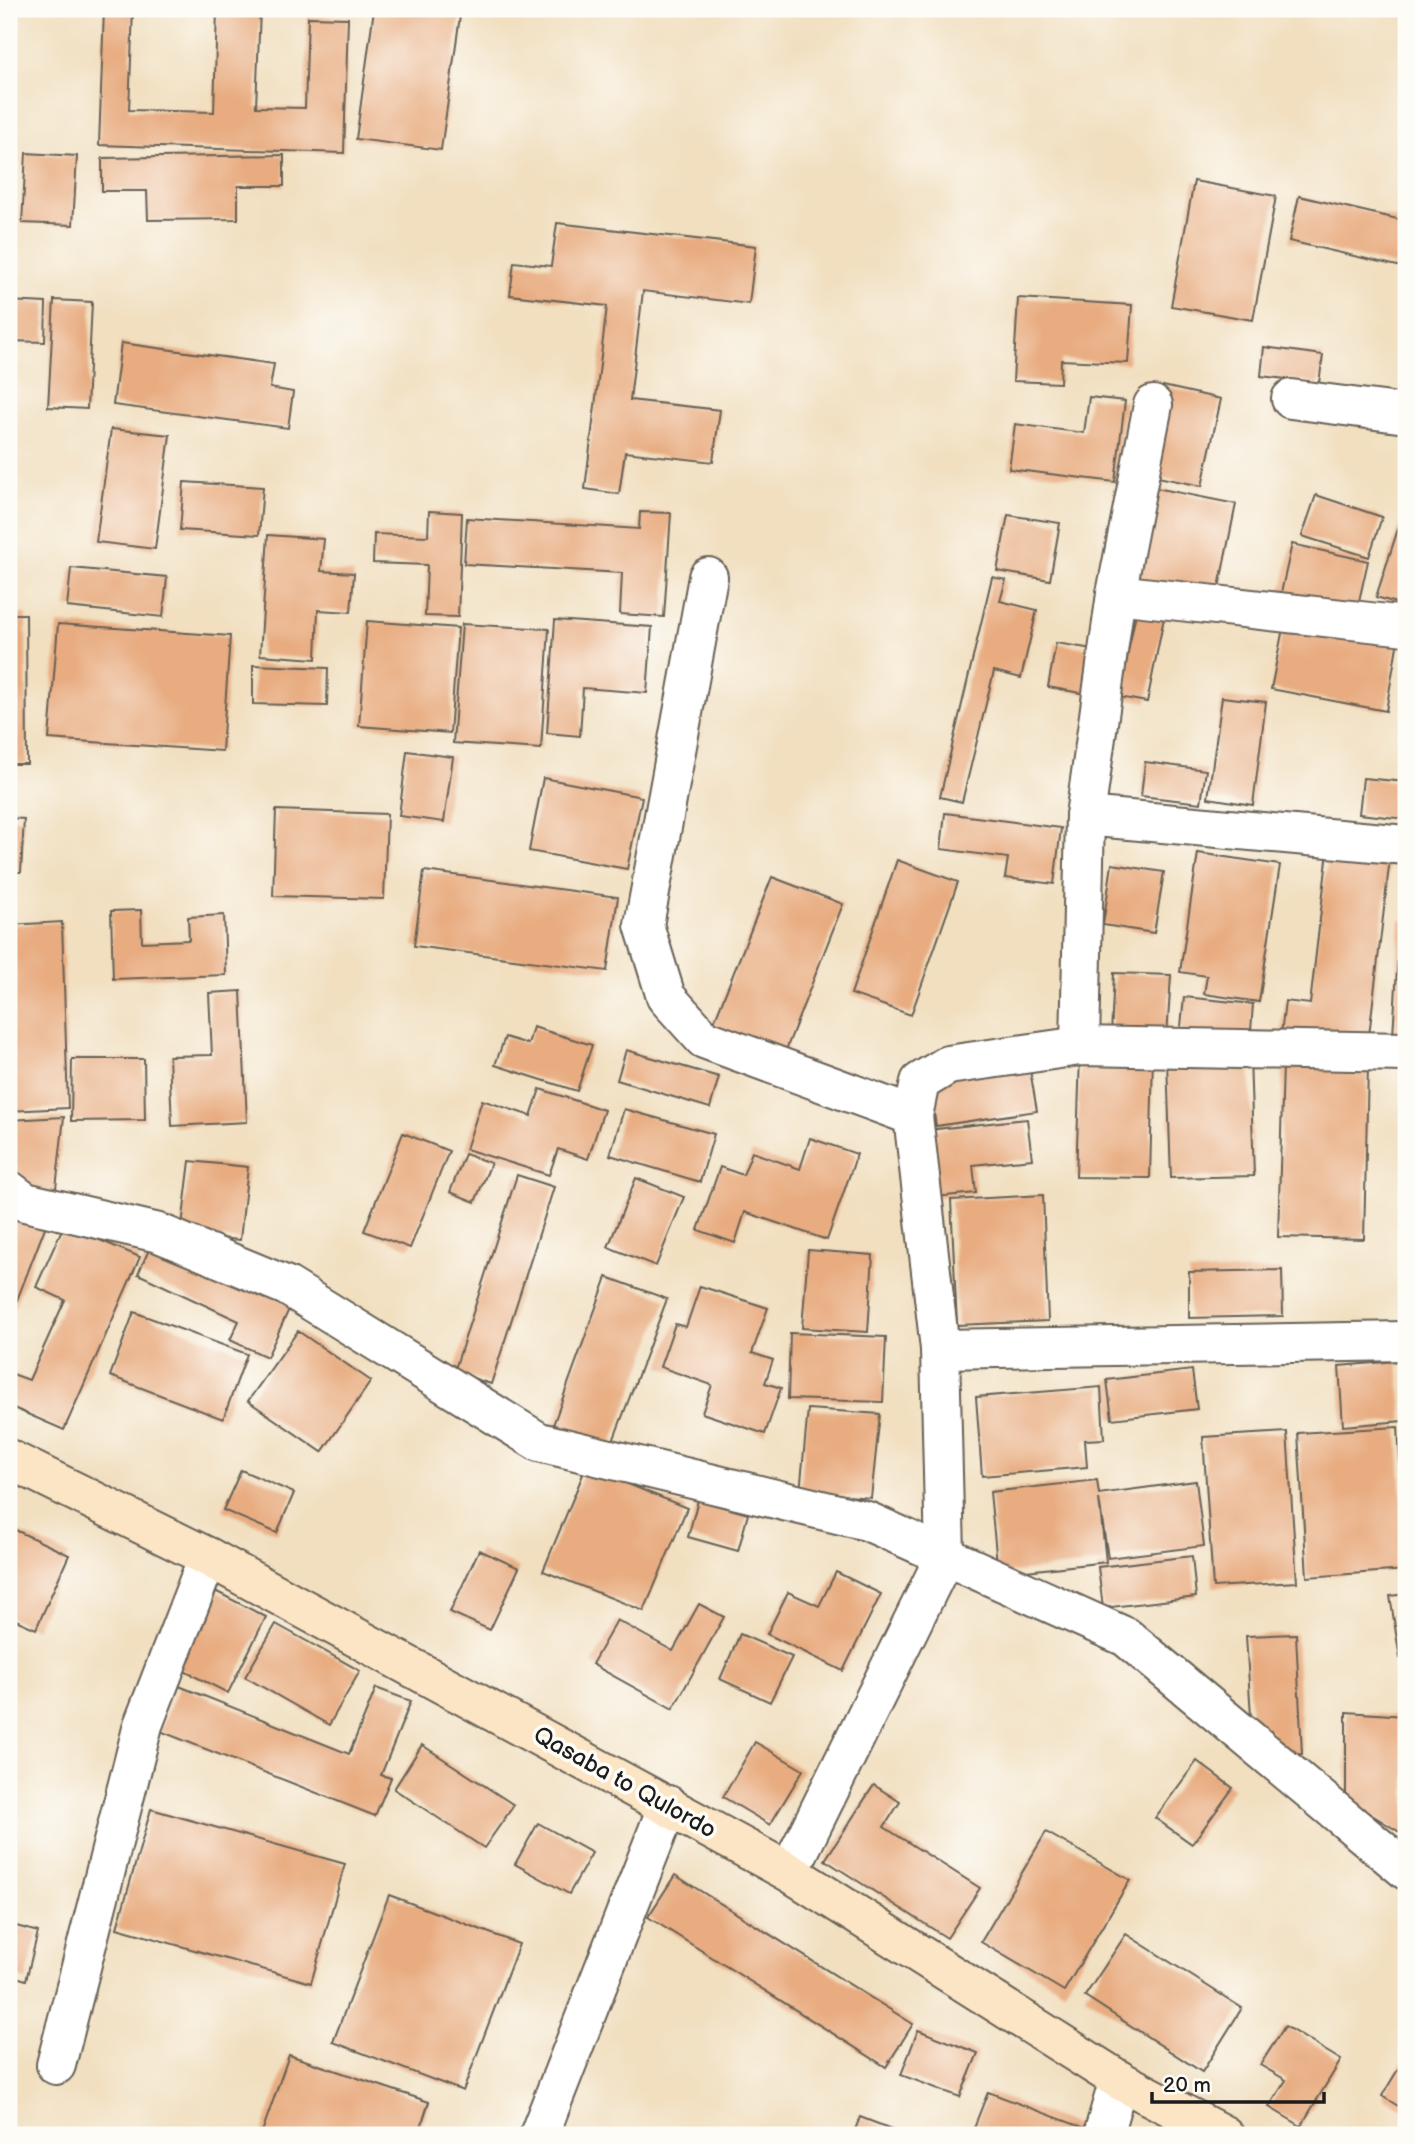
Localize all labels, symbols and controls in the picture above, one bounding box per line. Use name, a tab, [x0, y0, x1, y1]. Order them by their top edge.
street label: Qasaba to Qulordo	[528, 1720, 721, 1845]
scale bar	[1152, 2060, 1324, 2104]
text: 20 m	[1163, 2073, 1211, 2098]

